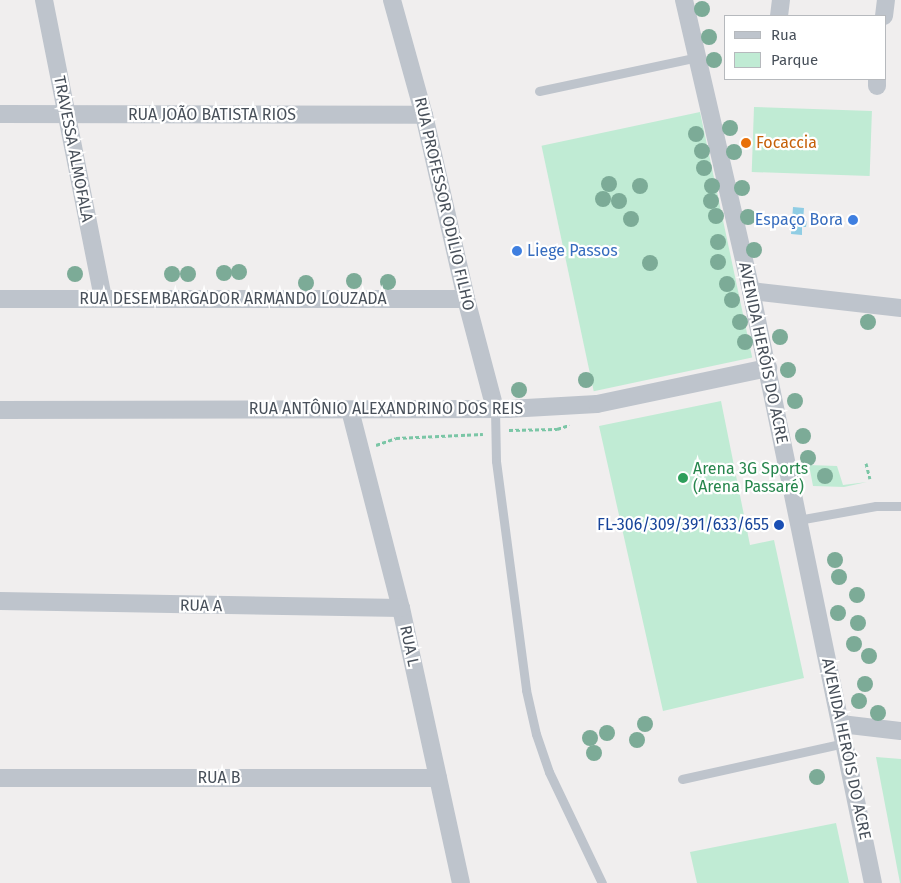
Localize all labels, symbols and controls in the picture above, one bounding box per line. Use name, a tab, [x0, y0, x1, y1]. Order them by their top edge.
legend	[724, 15, 886, 80]
text: Rua	[771, 26, 797, 44]
text: Parque	[771, 51, 818, 69]
street label: TRAVESSA ALMOFALA	[49, 74, 97, 224]
street label: RUA PROFESSOR ODÍLIO FILHO	[410, 95, 478, 313]
street label: RUA JOÃO BATISTA RIOS	[128, 105, 296, 125]
place label: Focaccia	[756, 133, 817, 153]
marker: Focaccia	[740, 137, 752, 149]
place label: Espaço Bora	[755, 210, 843, 230]
marker: Espaço Bora	[847, 214, 859, 226]
place label: Liege Passos	[527, 241, 618, 261]
marker: Liege Passos	[511, 245, 523, 257]
street label: AVENIDA HERÓIS DO ACRE	[734, 260, 792, 446]
street label: RUA DESEMBARGADOR ARMANDO LOUZADA	[79, 289, 387, 309]
street label: RUA ANTÔNIO ALEXANDRINO DOS REIS	[249, 399, 523, 419]
place label: Arena 3G Sports (Arena Passaré)	[693, 459, 808, 497]
marker: Arena 3G Sports (Arena Passaré)	[677, 472, 689, 484]
place label: FL-306/309/391/633/655	[597, 515, 769, 535]
marker: FL-306/309/391/633/655	[773, 519, 785, 531]
street label: RUA A	[180, 596, 222, 616]
street label: RUA L	[395, 624, 423, 668]
street label: AVENIDA HERÓIS DO ACRE	[817, 656, 875, 842]
street label: RUA B	[197, 768, 241, 788]

